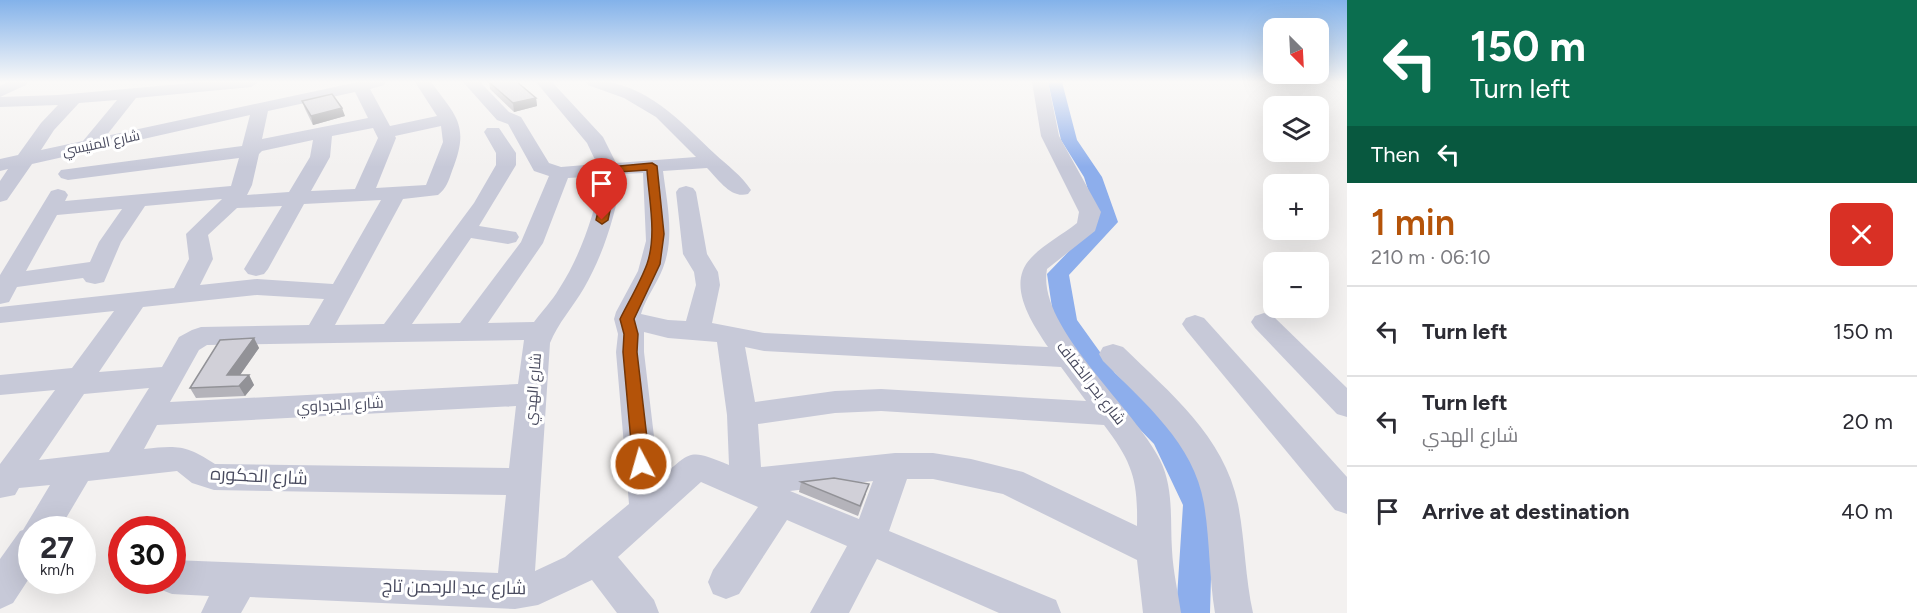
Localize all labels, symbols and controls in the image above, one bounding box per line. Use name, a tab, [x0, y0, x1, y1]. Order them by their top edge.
north arrow	[1263, 18, 1329, 84]
map controls	[1263, 18, 1329, 318]
text: 150 m	[1470, 21, 1586, 72]
icon: left	[1371, 24, 1449, 102]
text: Turn left	[1470, 72, 1570, 105]
button: layers	[1263, 96, 1329, 162]
street label: شارع المنيسي	[61, 127, 142, 162]
icon: left	[1432, 138, 1465, 171]
text: Then	[1371, 141, 1420, 168]
pin	[576, 158, 627, 220]
icon: arrive	[585, 167, 618, 200]
button: +	[1263, 174, 1329, 240]
text: 1 min	[1371, 201, 1455, 244]
button: close	[1830, 203, 1893, 266]
text: 210 m · 06:10	[1371, 245, 1490, 269]
button: −	[1263, 252, 1329, 318]
icon: left	[1371, 315, 1404, 348]
text: Turn left	[1422, 318, 1508, 345]
text: 150 m	[1833, 318, 1893, 345]
street label: شارع بحر الخفاف	[1051, 338, 1129, 429]
street label: شارع الهدي	[521, 352, 548, 426]
text: Turn left	[1422, 389, 1508, 416]
street label: شارع الجرداوي	[296, 394, 384, 419]
icon: left	[1371, 405, 1404, 438]
text: 20 m	[1842, 408, 1893, 435]
text: شارع الهدي	[1422, 423, 1518, 447]
position arrow	[609, 432, 673, 496]
street label: شارع الحكوره	[210, 462, 308, 491]
icon: arrive	[1371, 495, 1404, 528]
text: Arrive at destination	[1422, 498, 1630, 525]
text: 40 m	[1841, 498, 1893, 525]
speed limit sign: 30	[108, 516, 186, 594]
text: 27	[40, 529, 74, 566]
text: km/h	[40, 561, 74, 579]
street label: شارع عبد الرحمن تاج	[382, 575, 526, 600]

